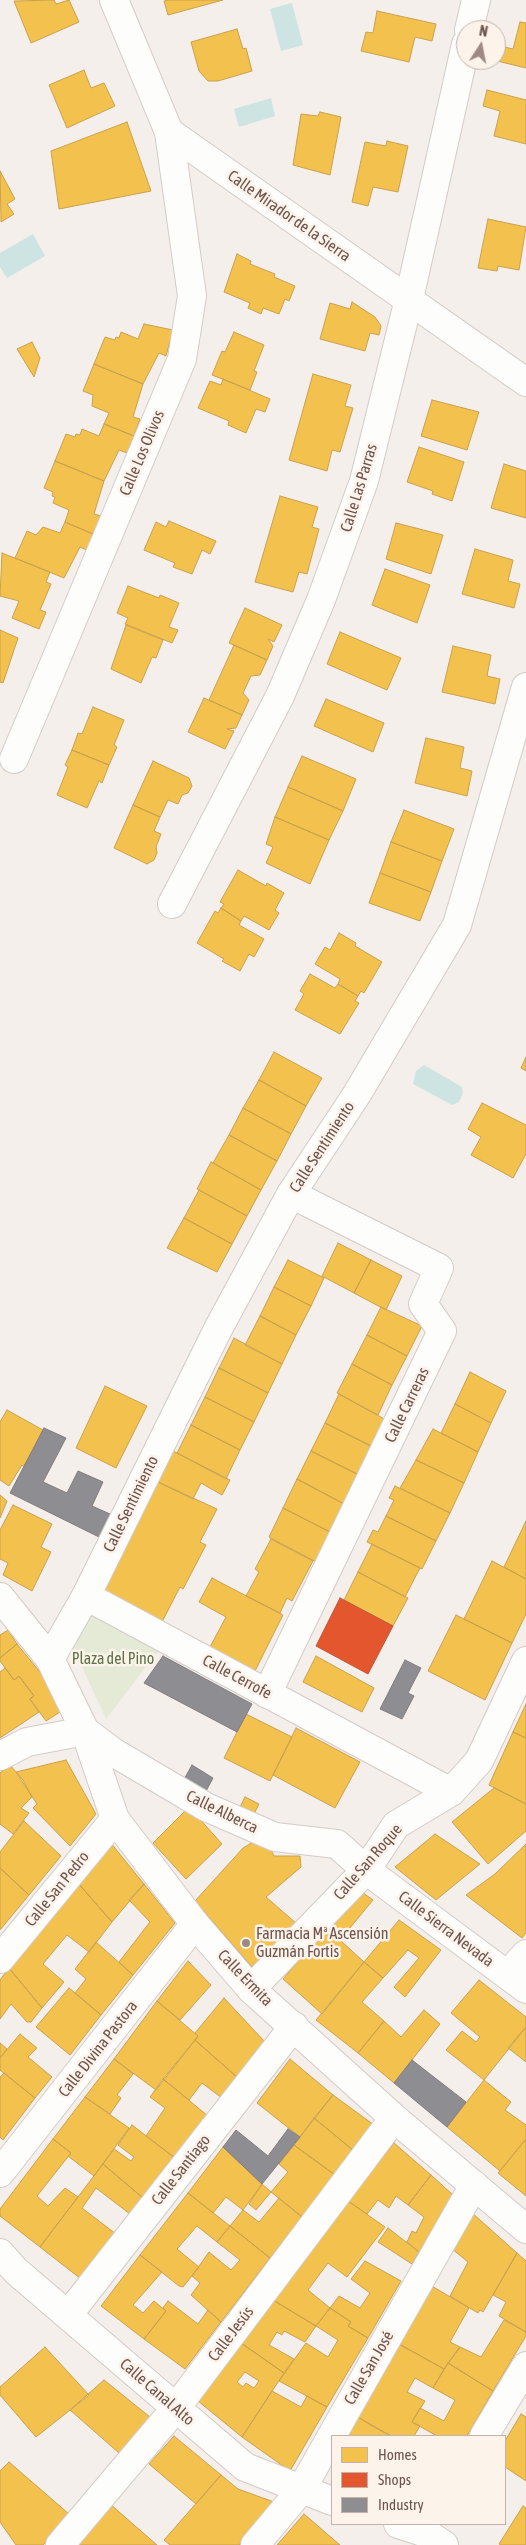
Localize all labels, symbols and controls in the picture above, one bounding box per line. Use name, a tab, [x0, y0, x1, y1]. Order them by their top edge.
north arrow	[456, 20, 506, 70]
text: N	[478, 23, 489, 40]
street label: Calle Mirador de la Sierra	[224, 166, 354, 266]
street label: Calle Los Olivos	[115, 407, 169, 499]
street label: Calle Las Parras	[337, 442, 381, 534]
street label: Calle Sentimiento	[285, 1098, 359, 1196]
street label: Calle Carreras	[381, 1364, 433, 1446]
street label: Calle Sentimiento	[99, 1453, 163, 1555]
park label: Plaza del Pino	[72, 1649, 154, 1669]
street label: Calle Cerrofe	[199, 1651, 275, 1703]
street label: Calle Alberca	[183, 1786, 261, 1838]
street label: Calle San Roque	[330, 1820, 406, 1904]
street label: Calle San Pedro	[21, 1848, 93, 1930]
street label: Calle Sierra Nevada	[395, 1887, 497, 1971]
place label: Farmacia Mª Ascensión Guzmán Fortis	[256, 1924, 389, 1962]
marker: Farmacia Mª Ascensión Guzmán Fortis	[240, 1937, 252, 1949]
street label: Calle Ermita	[213, 1946, 277, 2010]
street label: Calle Divina Pastora	[54, 1997, 142, 2101]
street label: Calle Santiago	[148, 2131, 214, 2209]
street label: Calle Jesús	[204, 2303, 258, 2365]
street label: Calle San José	[340, 2328, 398, 2408]
street label: Calle Canal Alto	[116, 2354, 198, 2430]
legend	[331, 2435, 506, 2525]
text: Homes	[378, 2446, 417, 2463]
text: Shops	[378, 2471, 411, 2488]
text: Industry	[378, 2496, 424, 2513]

